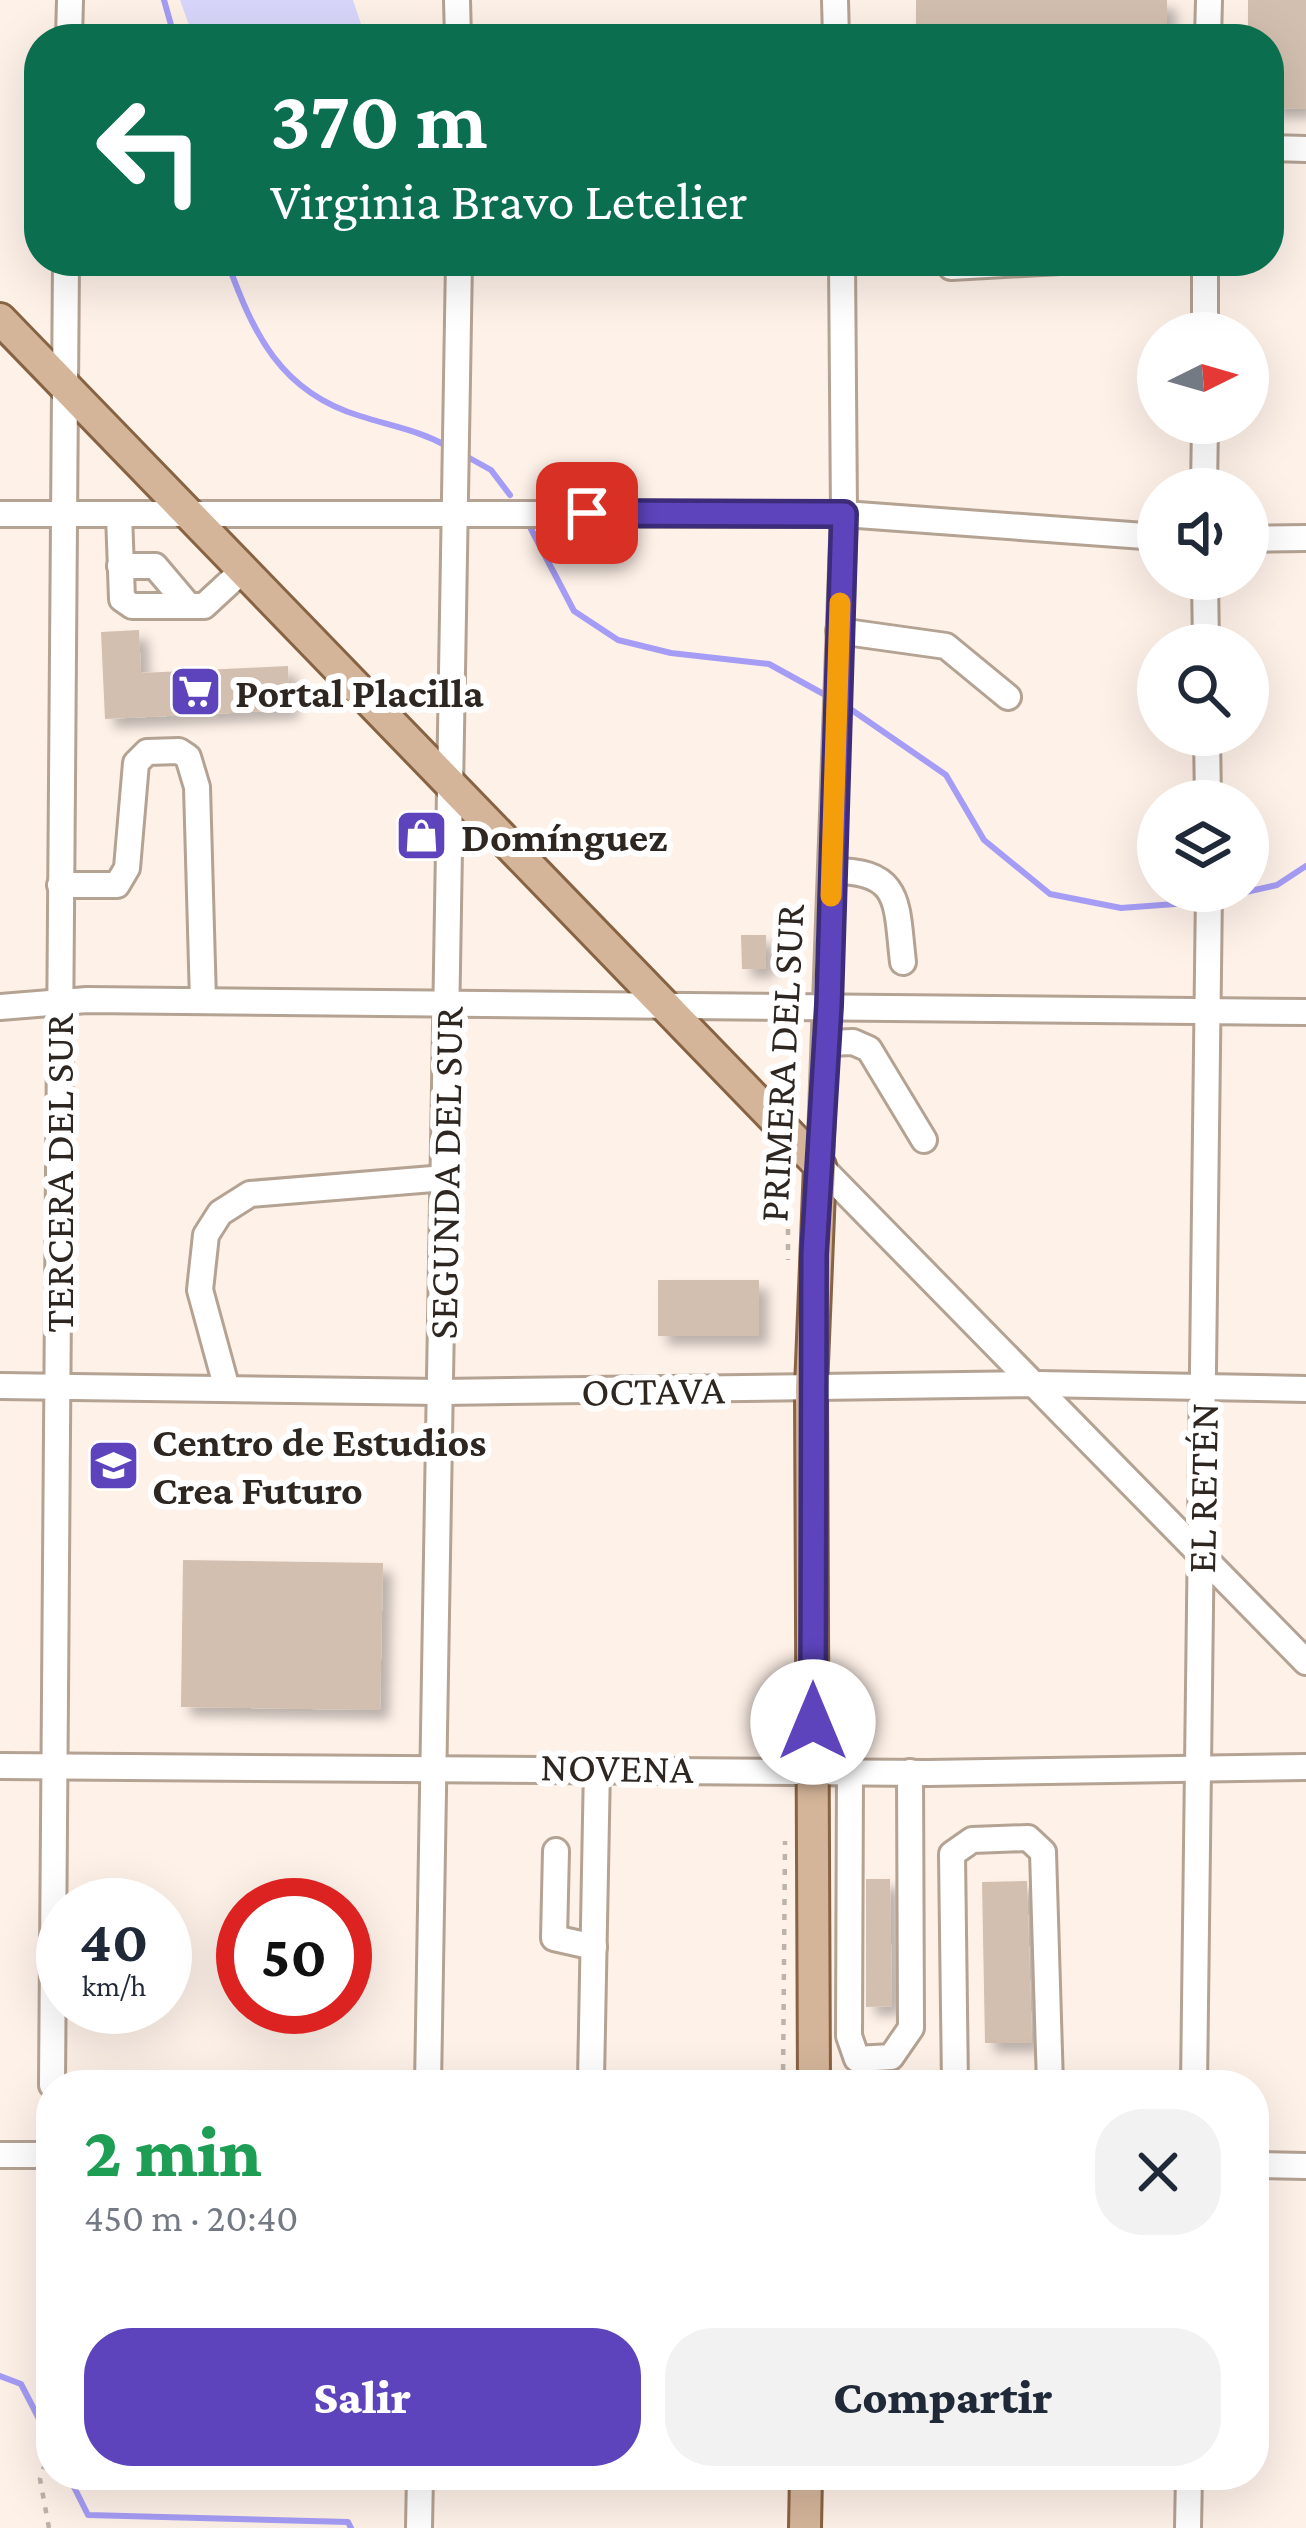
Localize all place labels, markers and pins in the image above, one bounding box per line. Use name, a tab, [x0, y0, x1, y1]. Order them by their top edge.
pin	[536, 462, 638, 564]
supermarket icon: Portal Placilla	[168, 664, 224, 720]
place label: Portal Placilla	[235, 669, 484, 716]
shop icon: Domínguez	[394, 808, 450, 864]
place label: Domínguez	[461, 813, 668, 860]
place label: Centro de Estudios Crea Futuro	[152, 1418, 486, 1513]
school or university icon: Centro de Estudios Crea Futuro	[85, 1437, 141, 1493]

